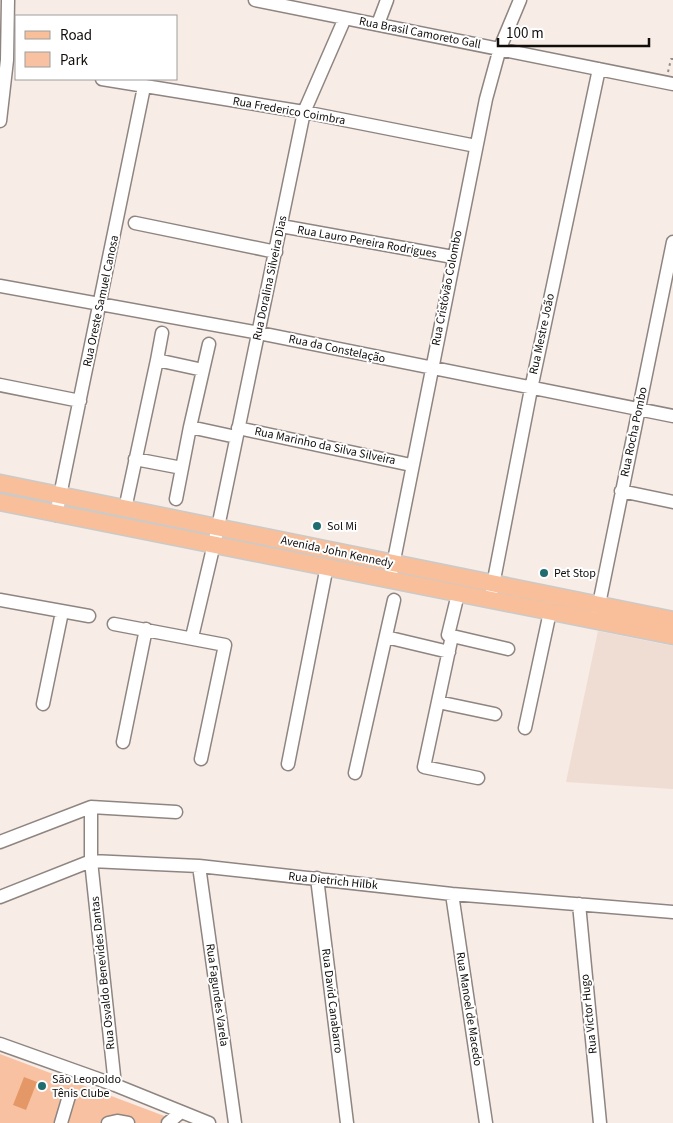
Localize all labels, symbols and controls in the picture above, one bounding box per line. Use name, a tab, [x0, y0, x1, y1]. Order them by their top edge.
street label: Rua Brasil Camoreto Gall	[358, 13, 482, 53]
legend	[15, 15, 178, 80]
scale bar	[498, 15, 649, 47]
text: 100 m	[506, 23, 544, 44]
text: Road	[60, 25, 92, 46]
text: Park	[60, 50, 89, 71]
street label: Rua Frederico Coimbra	[231, 93, 347, 129]
street label: Rua Doralina Silveira Dias	[248, 214, 292, 342]
street label: Rua Lauro Pereira Rodrigues	[296, 221, 438, 263]
street label: Rua Cristóvão Colombo	[427, 229, 467, 347]
street label: Rua Oreste Samuel Canosa	[79, 234, 123, 368]
street label: Rua Mestre João	[525, 292, 559, 376]
street label: Rua da Constelação	[287, 330, 387, 368]
street label: Rua Rocha Pombo	[616, 385, 652, 479]
street label: Rua Marinho da Silva Silveira	[253, 423, 397, 469]
place label: Sol Mi	[327, 518, 357, 535]
marker: Sol Mi	[311, 520, 323, 532]
street label: Avenida John Kennedy	[279, 532, 395, 572]
place label: Pet Stop	[554, 565, 596, 582]
marker: Pet Stop	[538, 567, 550, 579]
street label: Rua Dietrich Hilbk	[287, 868, 379, 894]
street label: Rua Osvaldo Benevides Dantas	[87, 896, 119, 1050]
street label: Rua Fagundes Varela	[201, 943, 233, 1047]
street label: Rua David Canabarro	[317, 948, 347, 1054]
street label: Rua Manoel de Macedo	[452, 951, 486, 1067]
street label: Rua Victor Hugo	[576, 973, 602, 1055]
place label: São Leopoldo Tênis Clube	[52, 1071, 121, 1102]
marker: São Leopoldo Tênis Clube	[36, 1080, 48, 1092]

